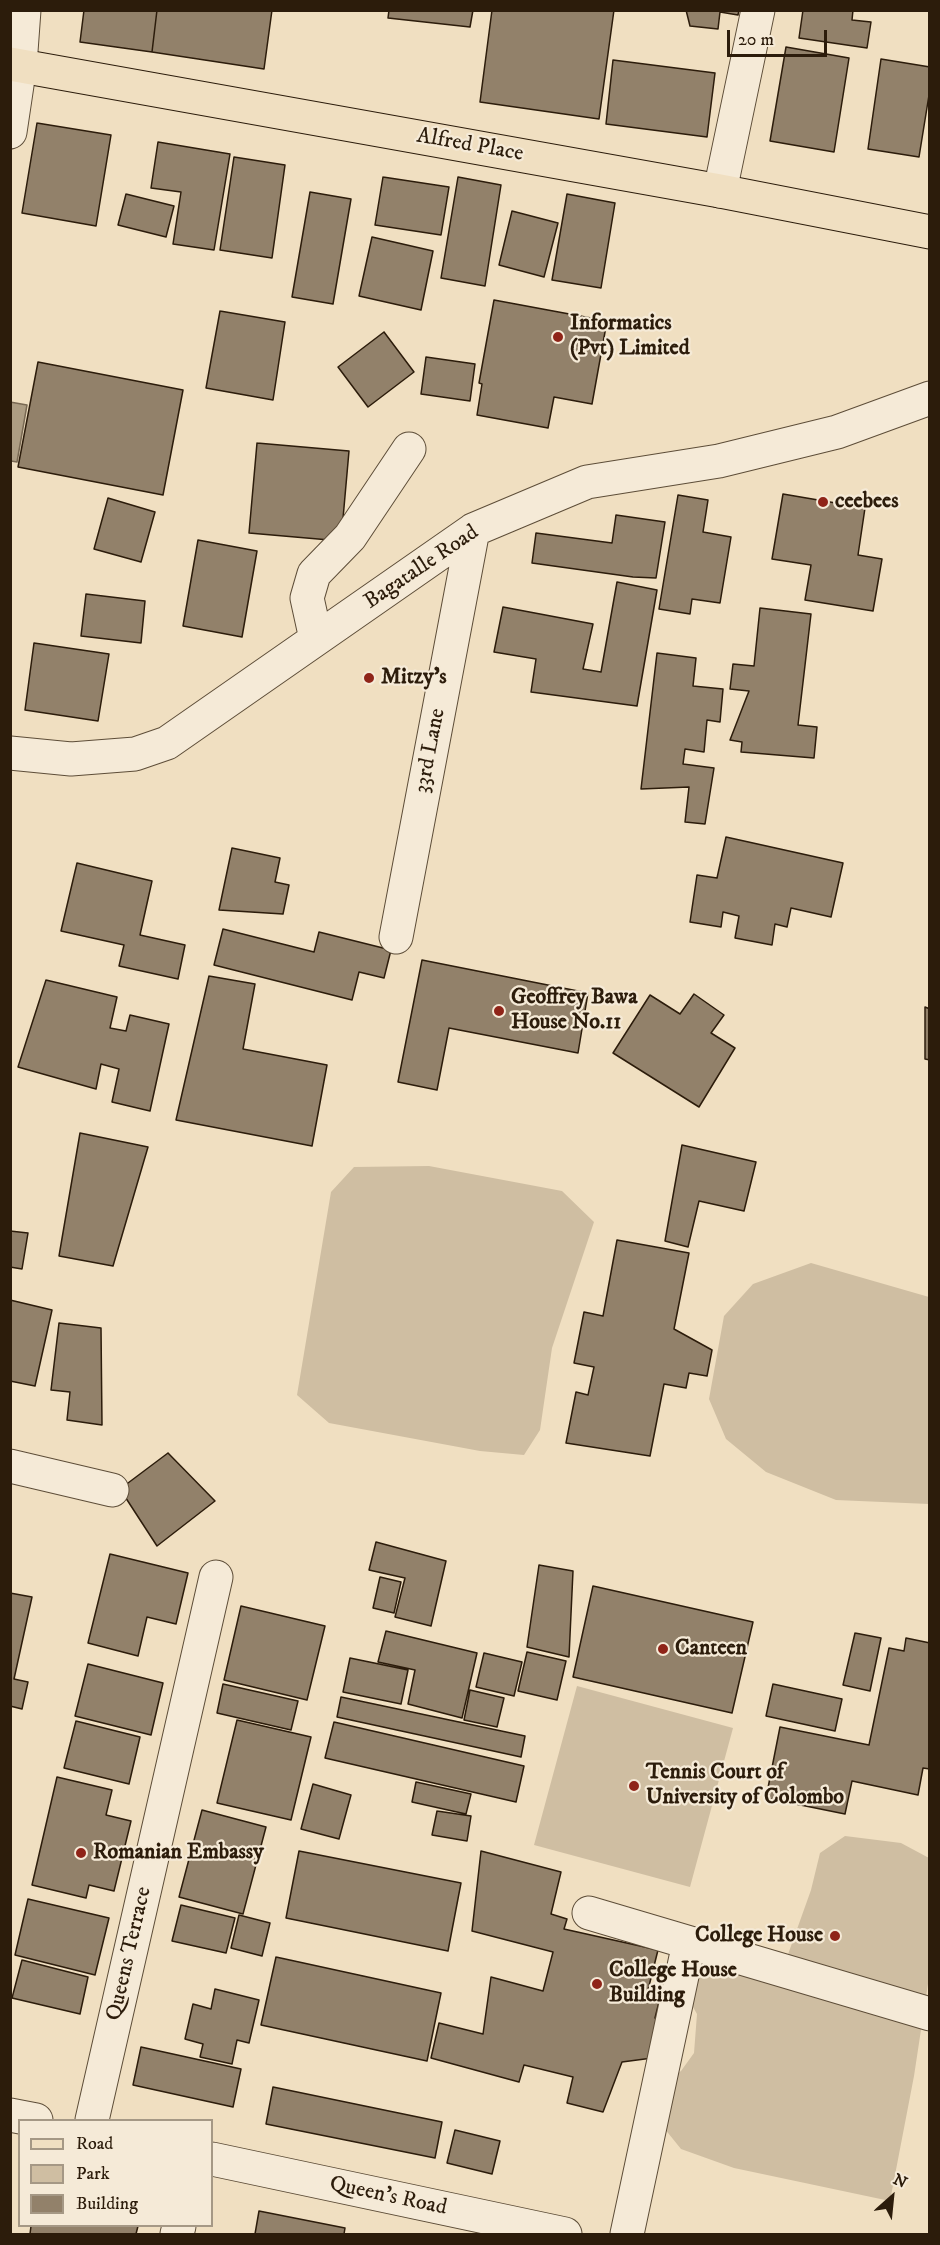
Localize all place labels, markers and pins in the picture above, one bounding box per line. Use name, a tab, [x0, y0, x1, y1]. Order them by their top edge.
place label: Informatics (Pvt) Limited	[570, 311, 690, 362]
marker: Informatics (Pvt) Limited	[551, 330, 565, 344]
place label: ceebees	[835, 489, 899, 515]
marker: ceebees	[816, 495, 830, 509]
place label: Mitzy's	[381, 665, 447, 691]
marker: Mitzy's	[362, 671, 376, 685]
place label: Geoffrey Bawa House No.11	[511, 985, 637, 1036]
marker: Geoffrey Bawa House No.11	[492, 1004, 506, 1018]
place label: Canteen	[675, 1636, 747, 1662]
marker: Canteen	[656, 1642, 670, 1656]
place label: Tennis Court of University of Colombo	[646, 1760, 844, 1812]
marker: Tennis Court of University of Colombo	[627, 1779, 641, 1793]
place label: Romanian Embassy	[93, 1840, 264, 1866]
marker: Romanian Embassy	[74, 1846, 88, 1860]
place label: College House	[695, 1923, 823, 1949]
marker: College House	[828, 1929, 842, 1943]
place label: College House Building	[609, 1958, 737, 2010]
marker: College House Building	[590, 1977, 604, 1991]

